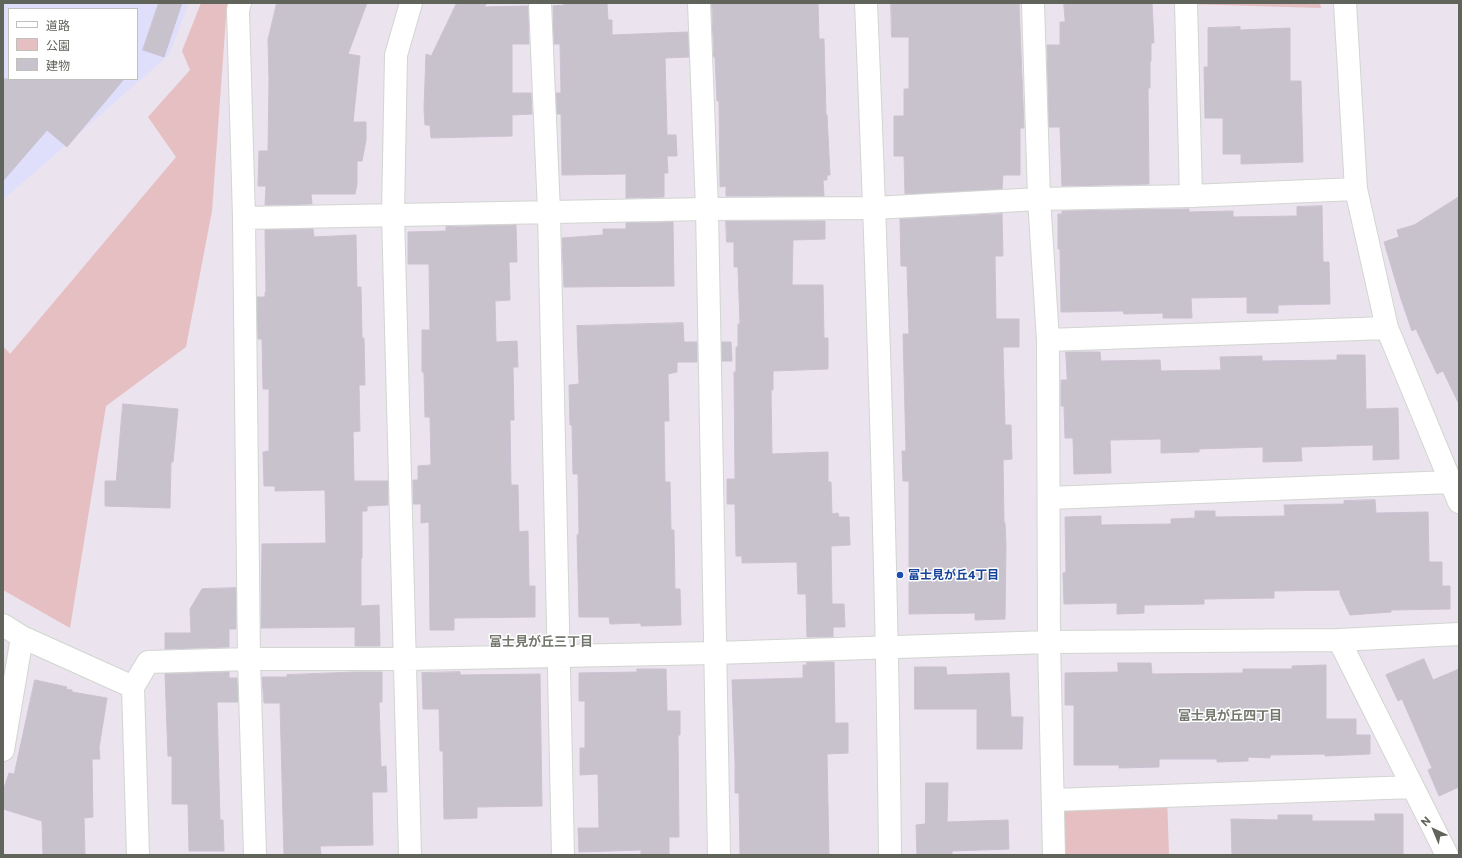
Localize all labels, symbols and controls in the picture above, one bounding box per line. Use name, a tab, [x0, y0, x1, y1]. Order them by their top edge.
legend	[8, 8, 138, 80]
text: 道路	[46, 18, 70, 32]
text: 公園	[46, 38, 70, 52]
text: 建物	[46, 58, 70, 72]
place label: 富士見が丘4丁目	[908, 568, 999, 582]
marker: 富士見が丘4丁目	[895, 570, 905, 580]
district label: 富士見が丘三丁目	[489, 634, 593, 650]
district label: 富士見が丘四丁目	[1178, 708, 1282, 724]
north arrow	[1414, 810, 1454, 850]
text: N	[1418, 813, 1433, 829]

